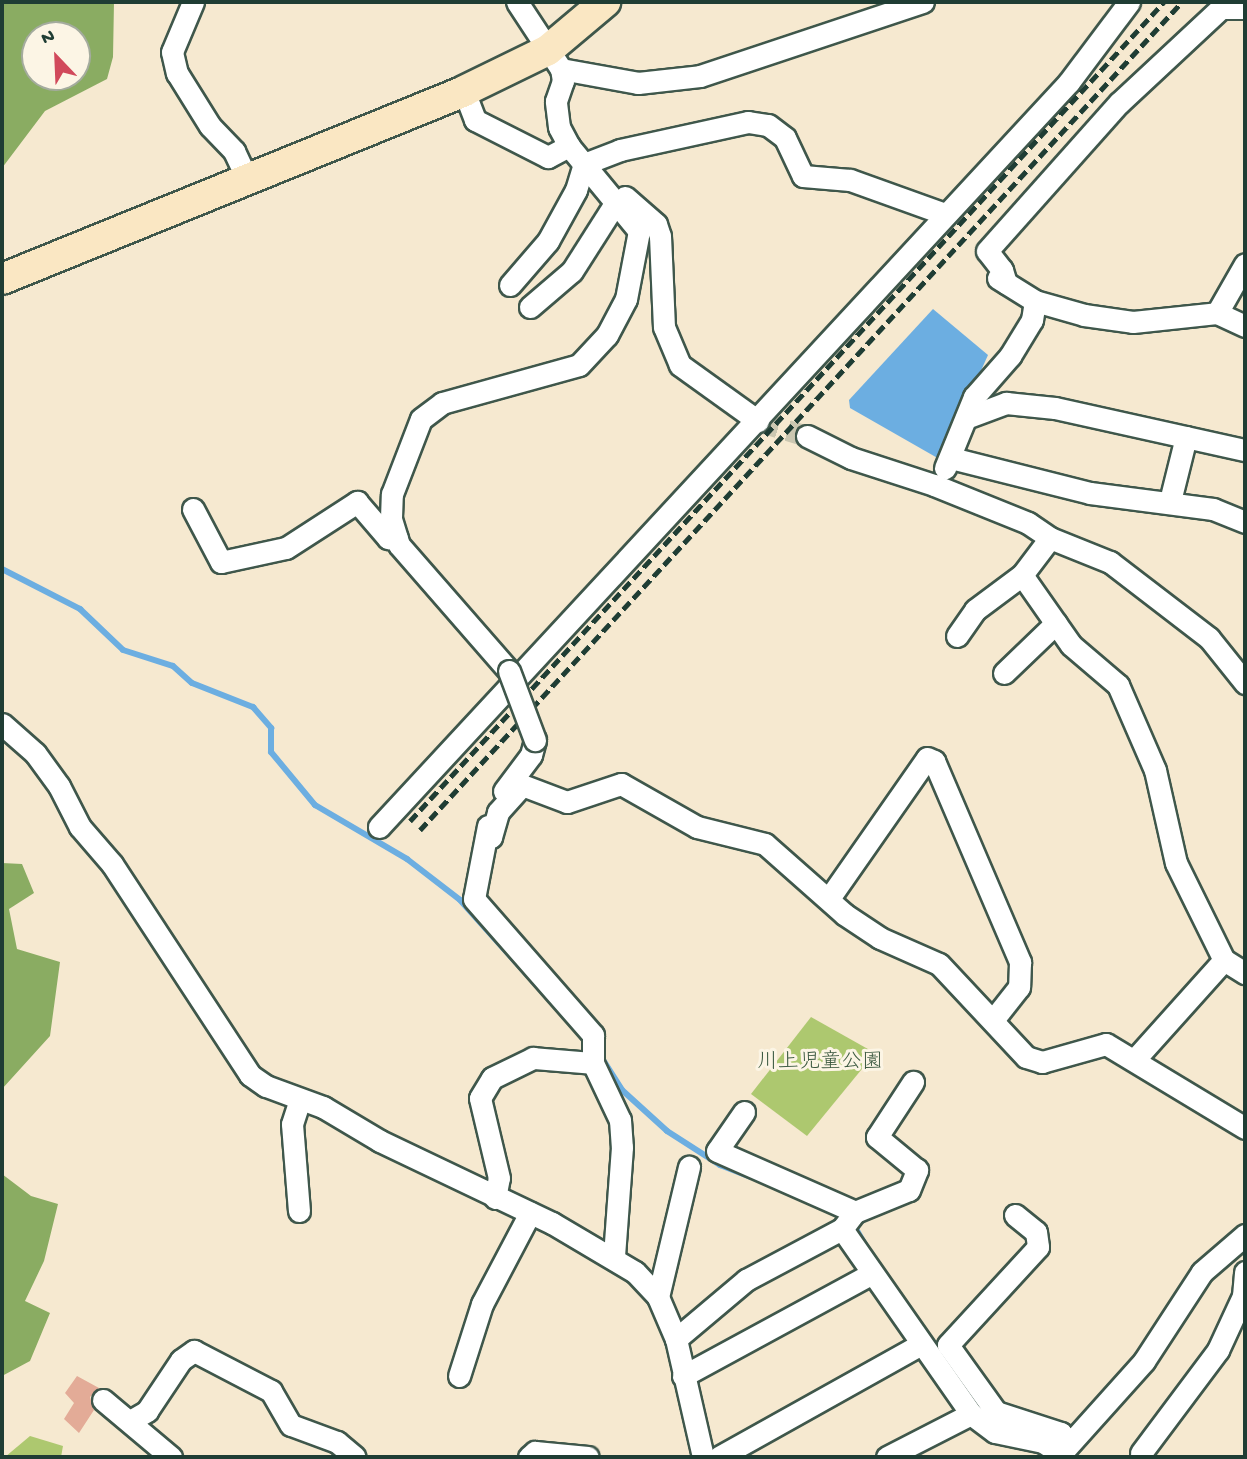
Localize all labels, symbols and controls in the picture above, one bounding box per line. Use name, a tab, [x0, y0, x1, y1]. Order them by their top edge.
north arrow	[21, 21, 91, 91]
text: N	[38, 25, 59, 51]
park label: 川上児童公園	[757, 1051, 883, 1077]

